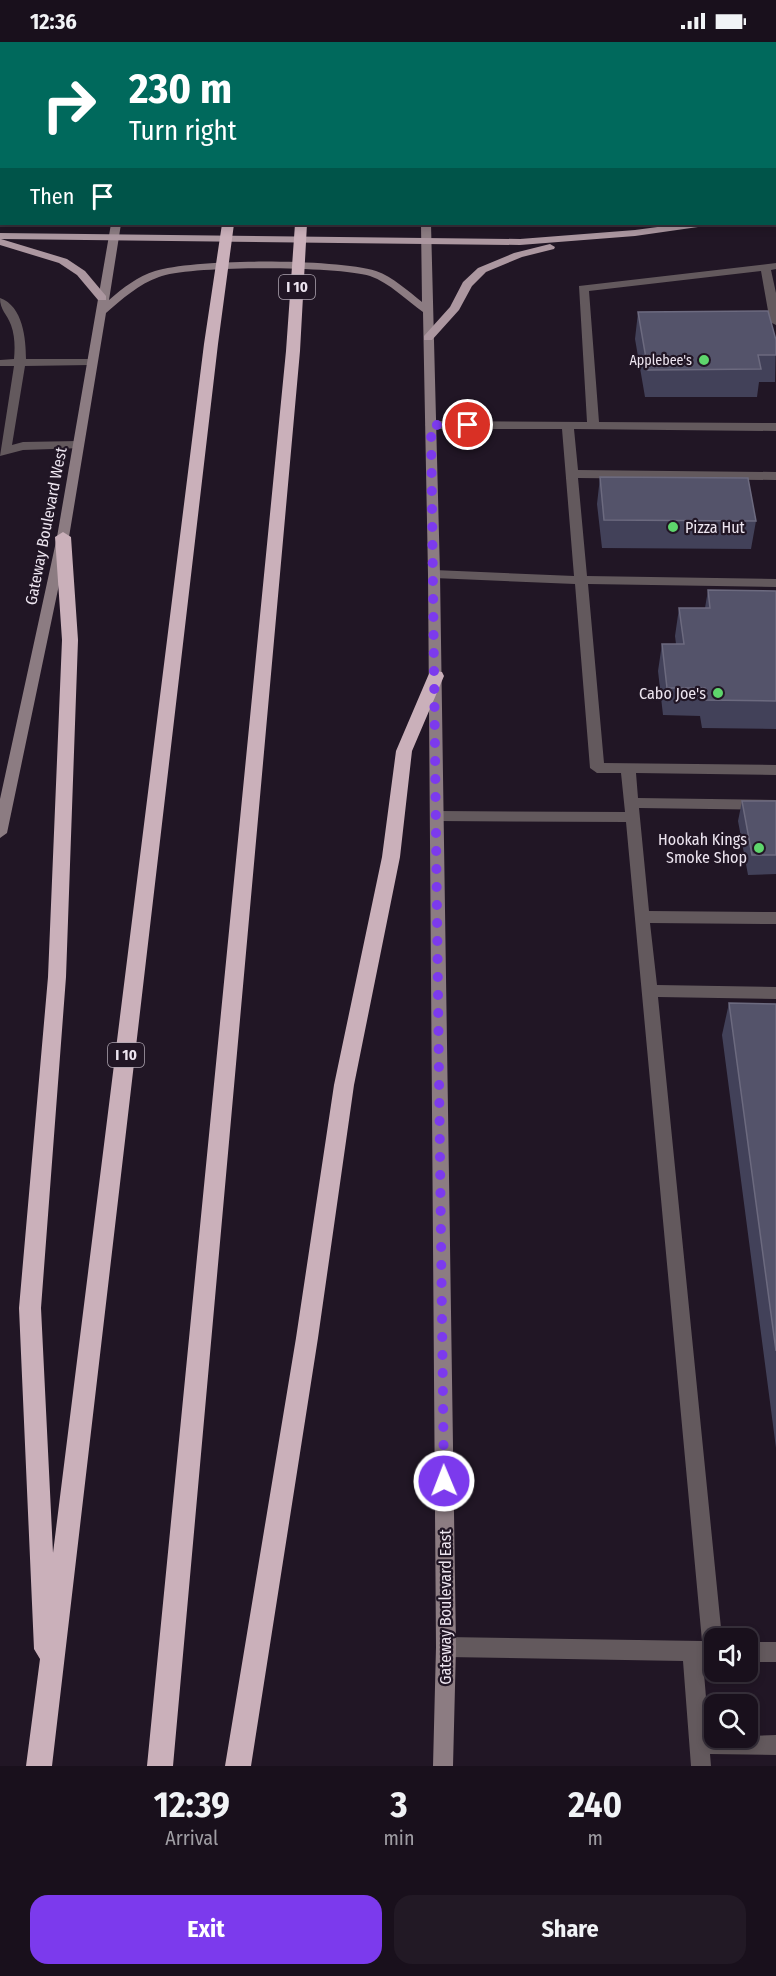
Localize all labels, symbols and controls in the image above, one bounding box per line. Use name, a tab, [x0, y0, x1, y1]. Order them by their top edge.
text: 12:36	[30, 8, 77, 35]
text: 230 m	[129, 64, 232, 114]
icon: right	[30, 66, 108, 144]
text: Turn right	[129, 115, 237, 147]
icon: arrive	[86, 180, 119, 213]
text: Then	[30, 183, 74, 210]
road number: I 10	[279, 275, 315, 299]
place label: Applebee's	[629, 352, 692, 369]
marker: Applebee's	[697, 353, 711, 367]
pin	[442, 399, 493, 450]
icon: arrive	[451, 408, 484, 441]
street label: Gateway Boulevard West	[21, 445, 71, 606]
place label: Pizza Hut	[685, 518, 746, 537]
marker: Pizza Hut	[666, 520, 680, 534]
place label: Cabo Joe's	[639, 684, 706, 703]
marker: Cabo Joe's	[711, 686, 725, 700]
place label: Hookah Kings Smoke Shop	[658, 830, 747, 867]
marker: Hookah Kings Smoke Shop	[752, 841, 766, 855]
road number: I 10	[108, 1043, 144, 1067]
position arrow	[412, 1449, 476, 1513]
street label: Gateway Boulevard East	[436, 1528, 455, 1685]
map controls	[704, 1628, 758, 1748]
button: sound	[704, 1628, 758, 1682]
button: search	[704, 1694, 758, 1748]
text: 12:39	[154, 1783, 230, 1827]
text: 3	[390, 1783, 407, 1827]
text: 240	[568, 1783, 622, 1827]
text: Arrival	[165, 1826, 218, 1850]
text: min	[383, 1826, 414, 1850]
text: m	[588, 1826, 603, 1850]
button: Exit	[30, 1895, 382, 1964]
button: Share	[394, 1895, 746, 1964]

